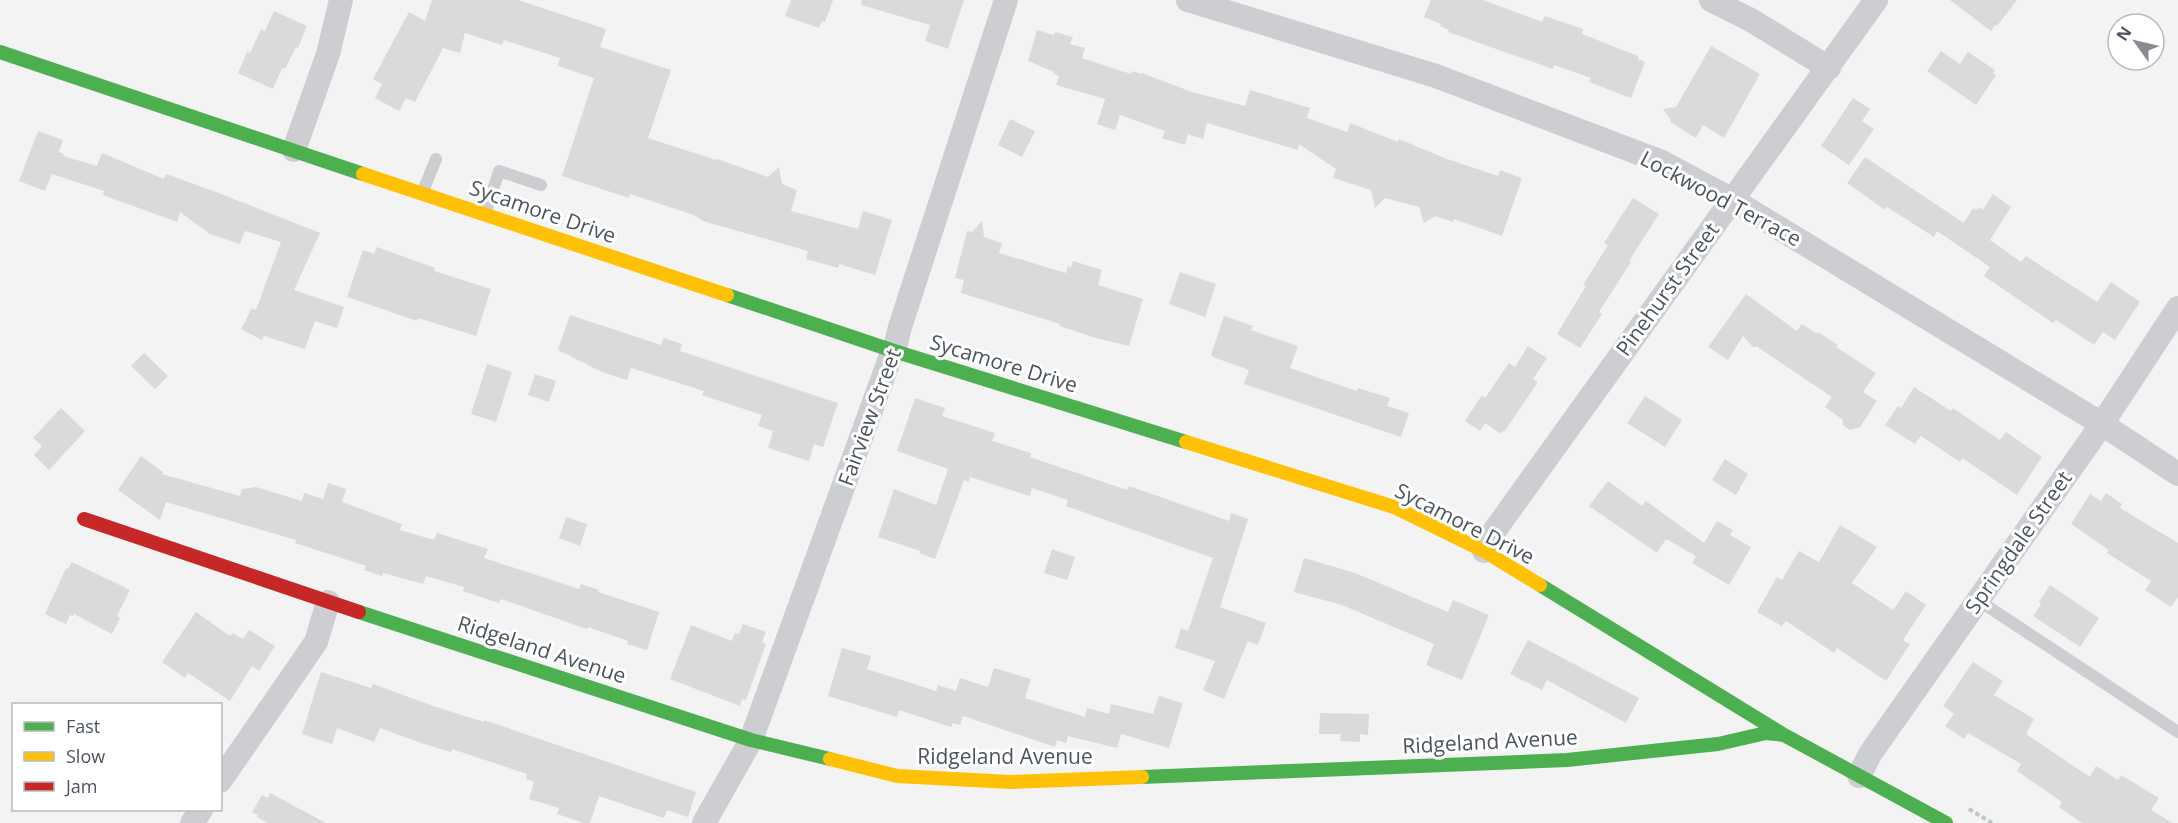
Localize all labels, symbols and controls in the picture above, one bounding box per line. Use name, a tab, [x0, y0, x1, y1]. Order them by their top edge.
north arrow	[2106, 12, 2166, 72]
text: N	[2111, 22, 2136, 45]
street label: Lockwood Terrace	[1636, 144, 1806, 252]
street label: Sycamore Drive	[466, 173, 620, 249]
street label: Pinehurst Street	[1609, 217, 1725, 361]
street label: Sycamore Drive	[927, 327, 1081, 399]
street label: Fairview Street	[831, 344, 907, 490]
street label: Springdale Street	[1958, 465, 2078, 619]
street label: Sycamore Drive	[1390, 476, 1540, 570]
street label: Ridgeland Avenue	[454, 609, 630, 689]
legend	[12, 703, 222, 811]
text: Fast	[66, 714, 100, 738]
street label: Ridgeland Avenue	[1402, 722, 1578, 760]
street label: Ridgeland Avenue	[917, 742, 1093, 770]
text: Slow	[66, 744, 105, 768]
text: Jam	[64, 774, 98, 798]

